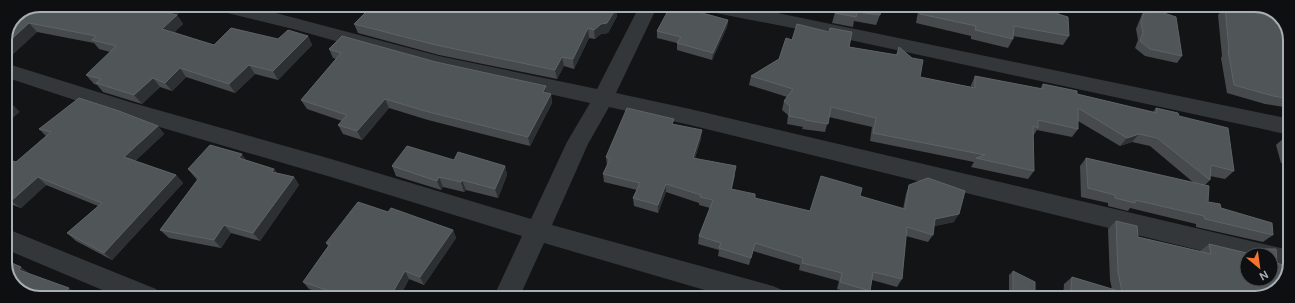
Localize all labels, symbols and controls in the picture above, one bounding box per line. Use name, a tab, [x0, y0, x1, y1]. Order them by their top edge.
north arrow	[1239, 247, 1279, 287]
text: N	[1257, 268, 1271, 284]

